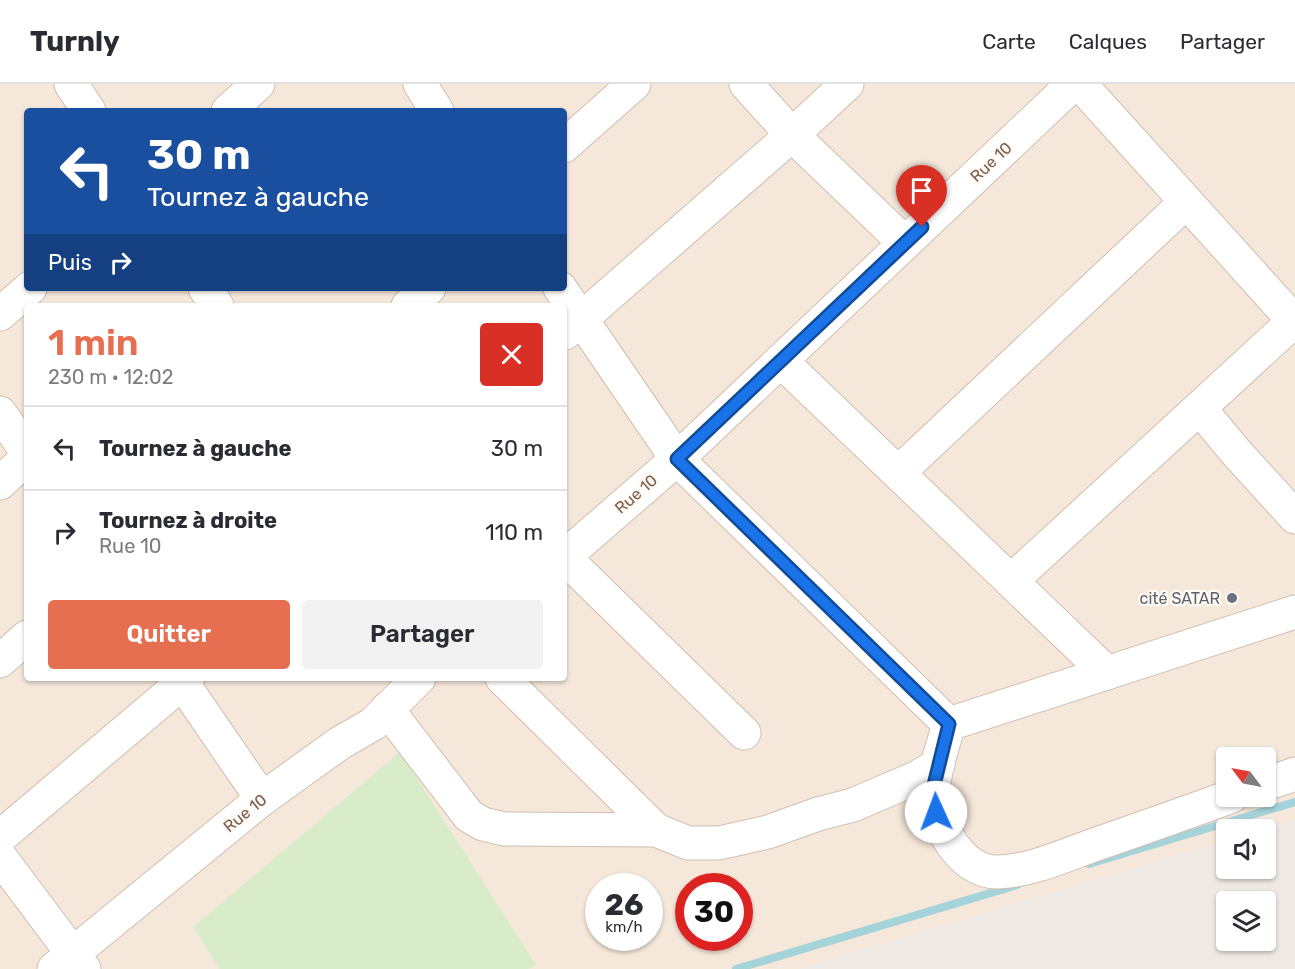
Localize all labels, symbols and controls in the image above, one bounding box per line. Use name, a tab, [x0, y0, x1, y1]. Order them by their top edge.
text: Turnly	[30, 25, 120, 58]
text: Carte	[982, 29, 1036, 54]
text: Calques	[1069, 29, 1147, 54]
text: Partager	[1180, 29, 1265, 54]
text: 30 m	[147, 130, 251, 180]
icon: left	[48, 132, 126, 210]
street label: Rue 10	[966, 138, 1016, 186]
pin	[896, 165, 947, 227]
icon: arrive	[905, 174, 938, 207]
text: Tournez à gauche	[147, 181, 369, 213]
icon: right	[104, 246, 137, 279]
text: Puis	[48, 249, 92, 276]
text: 1 min	[48, 321, 139, 364]
button: close	[480, 323, 543, 386]
text: 230 m · 12:02	[48, 365, 173, 389]
icon: left	[48, 432, 81, 465]
text: Tournez à gauche	[99, 435, 292, 462]
text: 30 m	[491, 435, 543, 462]
street label: Rue 10	[611, 470, 661, 518]
text: Tournez à droite	[99, 507, 277, 534]
icon: right	[48, 516, 81, 549]
text: 110 m	[485, 519, 543, 546]
text: Rue 10	[99, 534, 162, 558]
place label: cité SATAR	[1140, 589, 1220, 608]
marker: cité SATAR	[1225, 591, 1239, 605]
button: Quitter	[48, 600, 290, 669]
button: Partager	[302, 600, 543, 669]
north arrow	[1216, 747, 1276, 807]
map controls	[1216, 747, 1276, 951]
position arrow	[904, 780, 968, 844]
street label: Rue 10	[220, 790, 270, 836]
button: sound	[1216, 819, 1276, 879]
speed limit sign: 30	[675, 873, 753, 951]
text: 26	[604, 887, 644, 923]
button: layers	[1216, 891, 1276, 951]
text: km/h	[605, 918, 643, 936]

